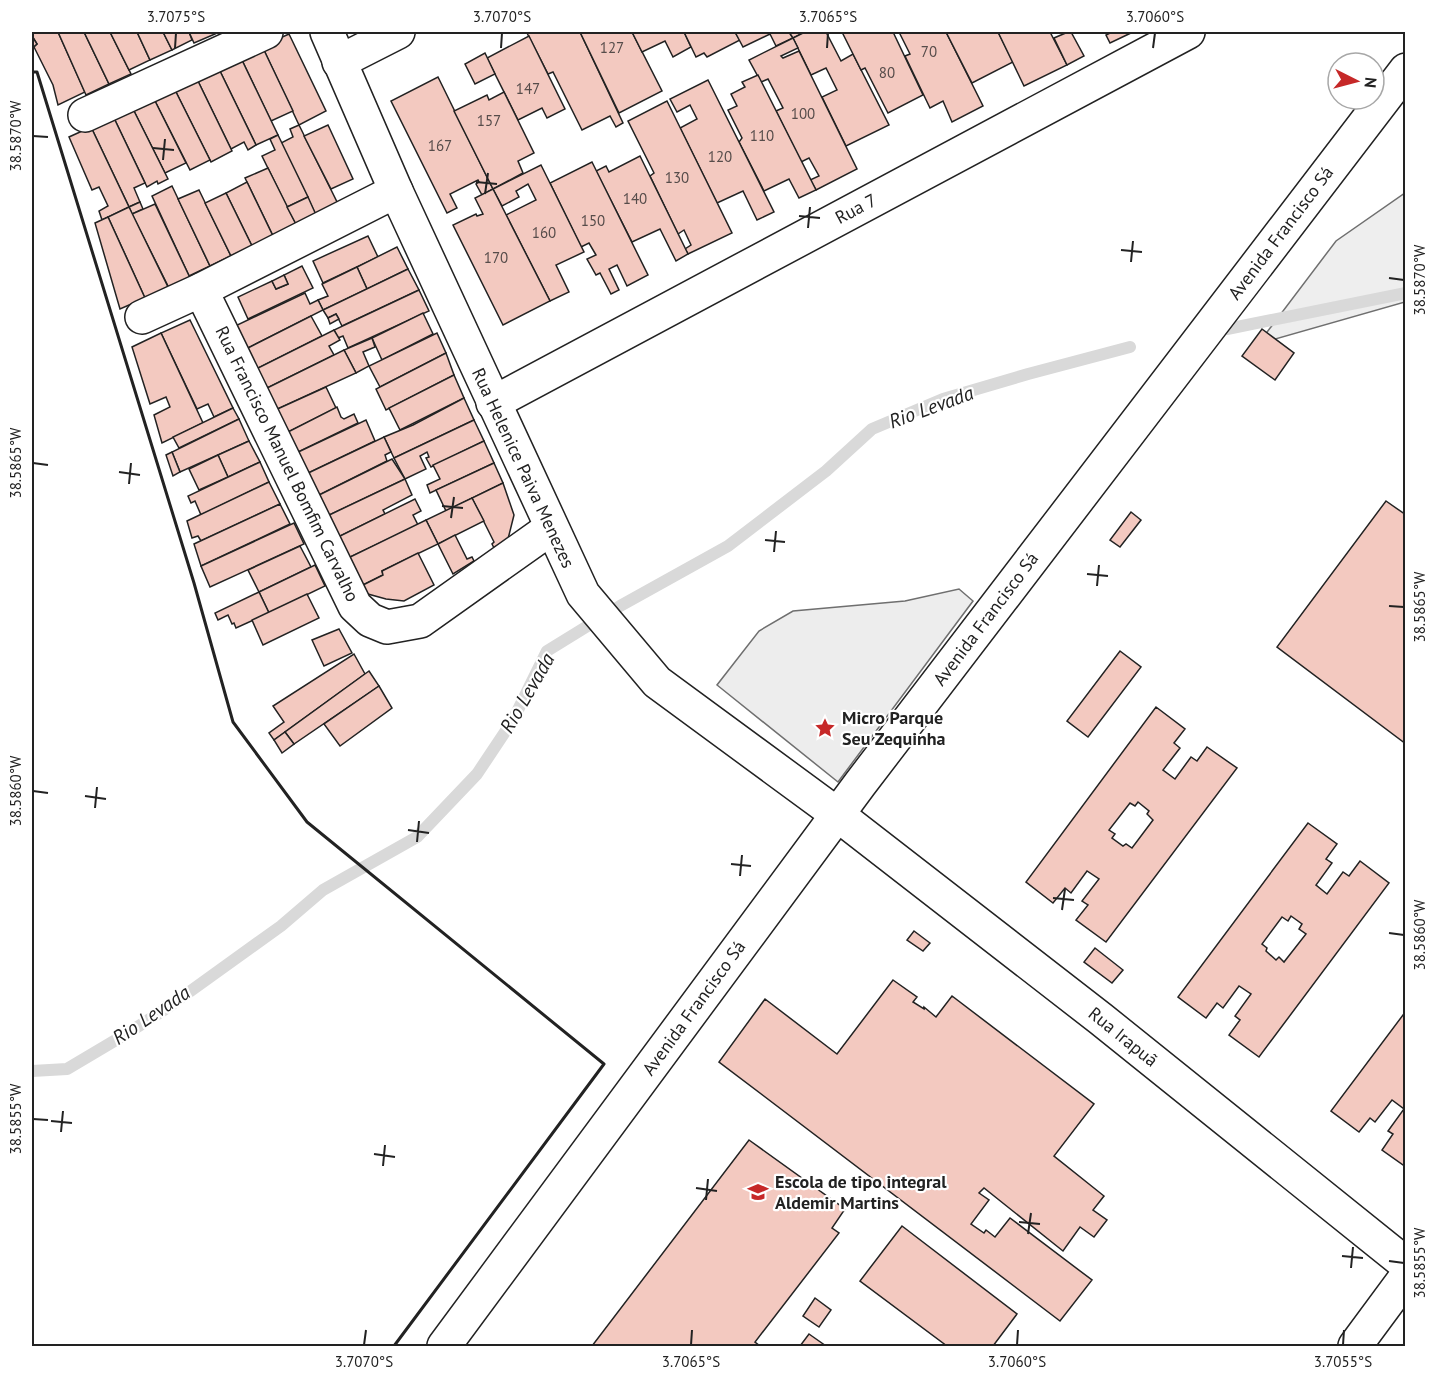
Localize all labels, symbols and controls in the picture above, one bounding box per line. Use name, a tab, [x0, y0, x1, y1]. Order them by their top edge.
text: 3.7075°S	[147, 7, 205, 26]
text: 3.7070°S	[473, 7, 531, 26]
text: 3.7065°S	[799, 7, 857, 26]
text: 3.7060°S	[1126, 7, 1184, 26]
house number: 127	[600, 38, 624, 57]
house number: 70	[921, 42, 937, 61]
north arrow	[1326, 51, 1386, 111]
house number: 80	[879, 63, 895, 82]
text: N	[1360, 76, 1381, 89]
house number: 147	[516, 79, 540, 98]
text: 38.5870°W	[6, 100, 25, 172]
house number: 100	[791, 104, 815, 123]
house number: 157	[477, 111, 501, 130]
house number: 110	[750, 126, 774, 145]
house number: 167	[428, 136, 452, 155]
house number: 120	[708, 147, 732, 166]
street label: Avenida Francisco Sá	[1223, 161, 1338, 304]
house number: 130	[665, 168, 689, 187]
street label: Rua 7	[831, 188, 880, 229]
house number: 140	[623, 189, 647, 208]
house number: 150	[581, 211, 605, 230]
house number: 160	[532, 223, 556, 242]
text: 38.5870°W	[1410, 244, 1429, 316]
house number: 170	[484, 248, 508, 267]
street label: Rua Francisco Manuel Bomfim Carvalho	[210, 322, 364, 605]
street label: Rua Helenice Paiva Menezes	[467, 364, 580, 572]
water label: Rio Levada	[885, 380, 977, 434]
text: 38.5865°W	[6, 427, 25, 499]
street label: Avenida Francisco Sá	[928, 547, 1043, 690]
text: 38.5865°W	[1410, 571, 1429, 643]
water label: Rio Levada	[494, 648, 560, 738]
place label: Micro Parque Seu Zequinha	[842, 706, 946, 750]
place icon: Micro Parque Seu Zequinha	[813, 716, 837, 740]
text: 38.5860°W	[6, 755, 25, 827]
text: 38.5860°W	[1410, 899, 1429, 971]
street label: Avenida Francisco Sá	[637, 936, 750, 1080]
water label: Rio Levada	[107, 979, 195, 1050]
street label: Rua Irapuã	[1084, 1002, 1163, 1072]
text: 38.5855°W	[6, 1083, 25, 1155]
place label: Escola de tipo integral Aldemir Martins	[775, 1170, 947, 1214]
school or university icon: Escola de tipo integral Aldemir Martins	[746, 1180, 770, 1204]
text: 38.5855°W	[1410, 1227, 1429, 1299]
text: 3.7070°S	[335, 1352, 393, 1371]
text: 3.7065°S	[662, 1352, 720, 1371]
text: 3.7060°S	[988, 1352, 1046, 1371]
text: 3.7055°S	[1314, 1352, 1372, 1371]

